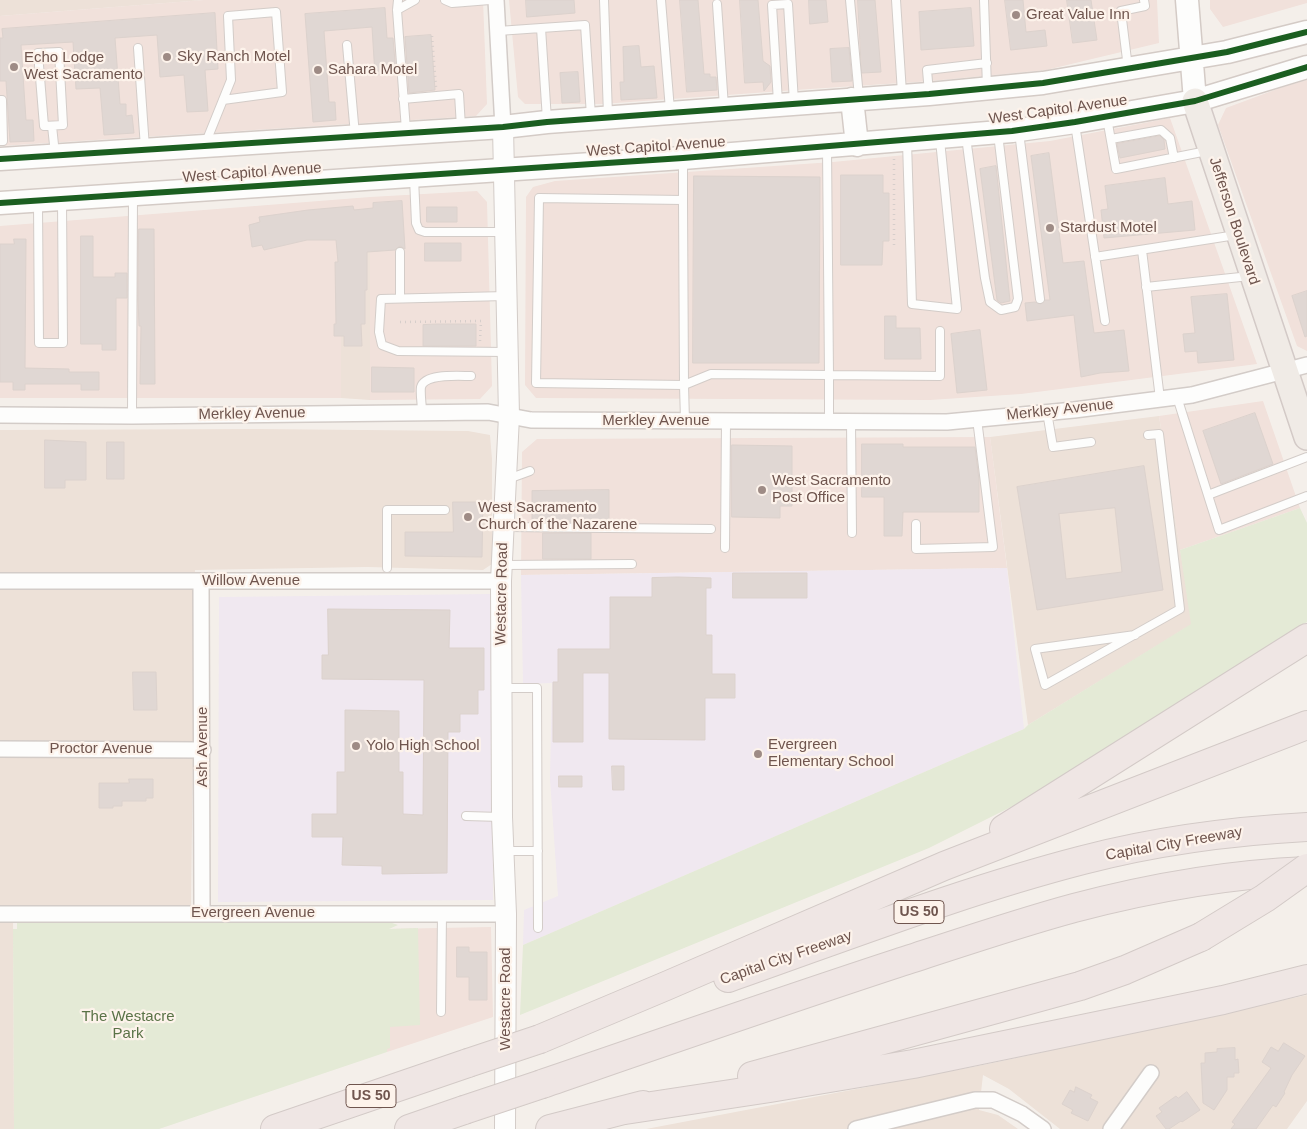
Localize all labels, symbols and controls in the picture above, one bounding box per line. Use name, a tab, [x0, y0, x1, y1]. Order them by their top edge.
place label: Great Value Inn	[1026, 6, 1130, 24]
marker: Great Value Inn	[1010, 9, 1022, 21]
place label: Sky Ranch Motel	[177, 48, 290, 66]
place label: Echo Lodge West Sacramento	[24, 49, 143, 84]
marker: Sky Ranch Motel	[161, 51, 173, 63]
marker: Echo Lodge West Sacramento	[8, 61, 20, 73]
place label: Sahara Motel	[328, 61, 417, 79]
marker: Sahara Motel	[312, 64, 324, 76]
street label: West Capitol Avenue	[988, 91, 1128, 129]
street label: West Capitol Avenue	[586, 133, 726, 161]
street label: Jefferson Boulevard	[1205, 155, 1263, 287]
street label: West Capitol Avenue	[182, 159, 322, 187]
place label: Stardust Motel	[1060, 219, 1157, 237]
marker: Stardust Motel	[1044, 222, 1056, 234]
street label: Merkley Avenue	[1006, 395, 1114, 425]
street label: Merkley Avenue	[198, 404, 306, 424]
street label: Merkley Avenue	[602, 412, 710, 430]
place label: West Sacramento Post Office	[772, 472, 891, 507]
marker: West Sacramento Post Office	[756, 484, 768, 496]
place label: West Sacramento Church of the Nazarene	[478, 499, 637, 534]
marker: West Sacramento Church of the Nazarene	[462, 511, 474, 523]
street label: Westacre Road	[492, 542, 512, 646]
street label: Willow Avenue	[202, 572, 300, 590]
street label: Ash Avenue	[194, 707, 212, 787]
place label: Evergreen Elementary School	[768, 736, 894, 771]
place label: Yolo High School	[366, 737, 480, 755]
street label: Proctor Avenue	[49, 740, 153, 758]
marker: Yolo High School	[350, 740, 362, 752]
marker: Evergreen Elementary School	[752, 748, 764, 760]
street label: Capital City Freeway	[1104, 823, 1244, 865]
road number: US 50	[894, 900, 944, 924]
street label: Evergreen Avenue	[191, 904, 315, 922]
street label: Capital City Freeway	[718, 927, 854, 989]
street label: Westacre Road	[497, 947, 515, 1051]
park label: The Westacre Park	[81, 1008, 175, 1043]
road number: US 50	[346, 1084, 396, 1108]

